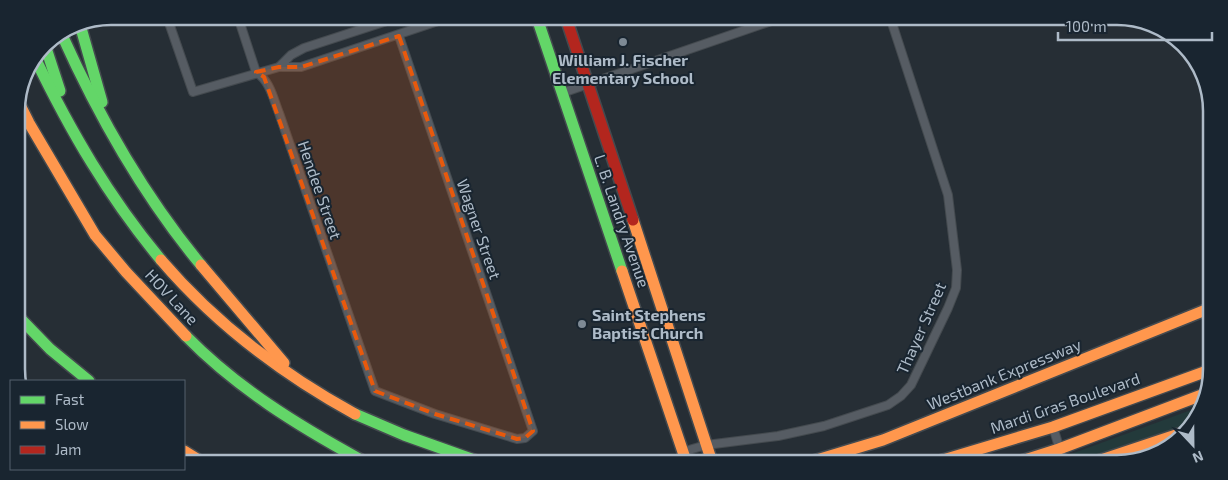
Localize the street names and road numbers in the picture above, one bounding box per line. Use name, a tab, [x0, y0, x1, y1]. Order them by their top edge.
street label: Hendee Street	[295, 138, 346, 242]
street label: L. B. Landry Avenue	[591, 152, 654, 290]
street label: Wagner Street	[453, 176, 505, 281]
street label: HOV Lane	[142, 265, 203, 328]
street label: Thayer Street	[892, 279, 949, 377]
street label: Westbank Expressway	[924, 334, 1084, 413]
street label: Mardi Gras Boulevard	[988, 368, 1142, 437]

